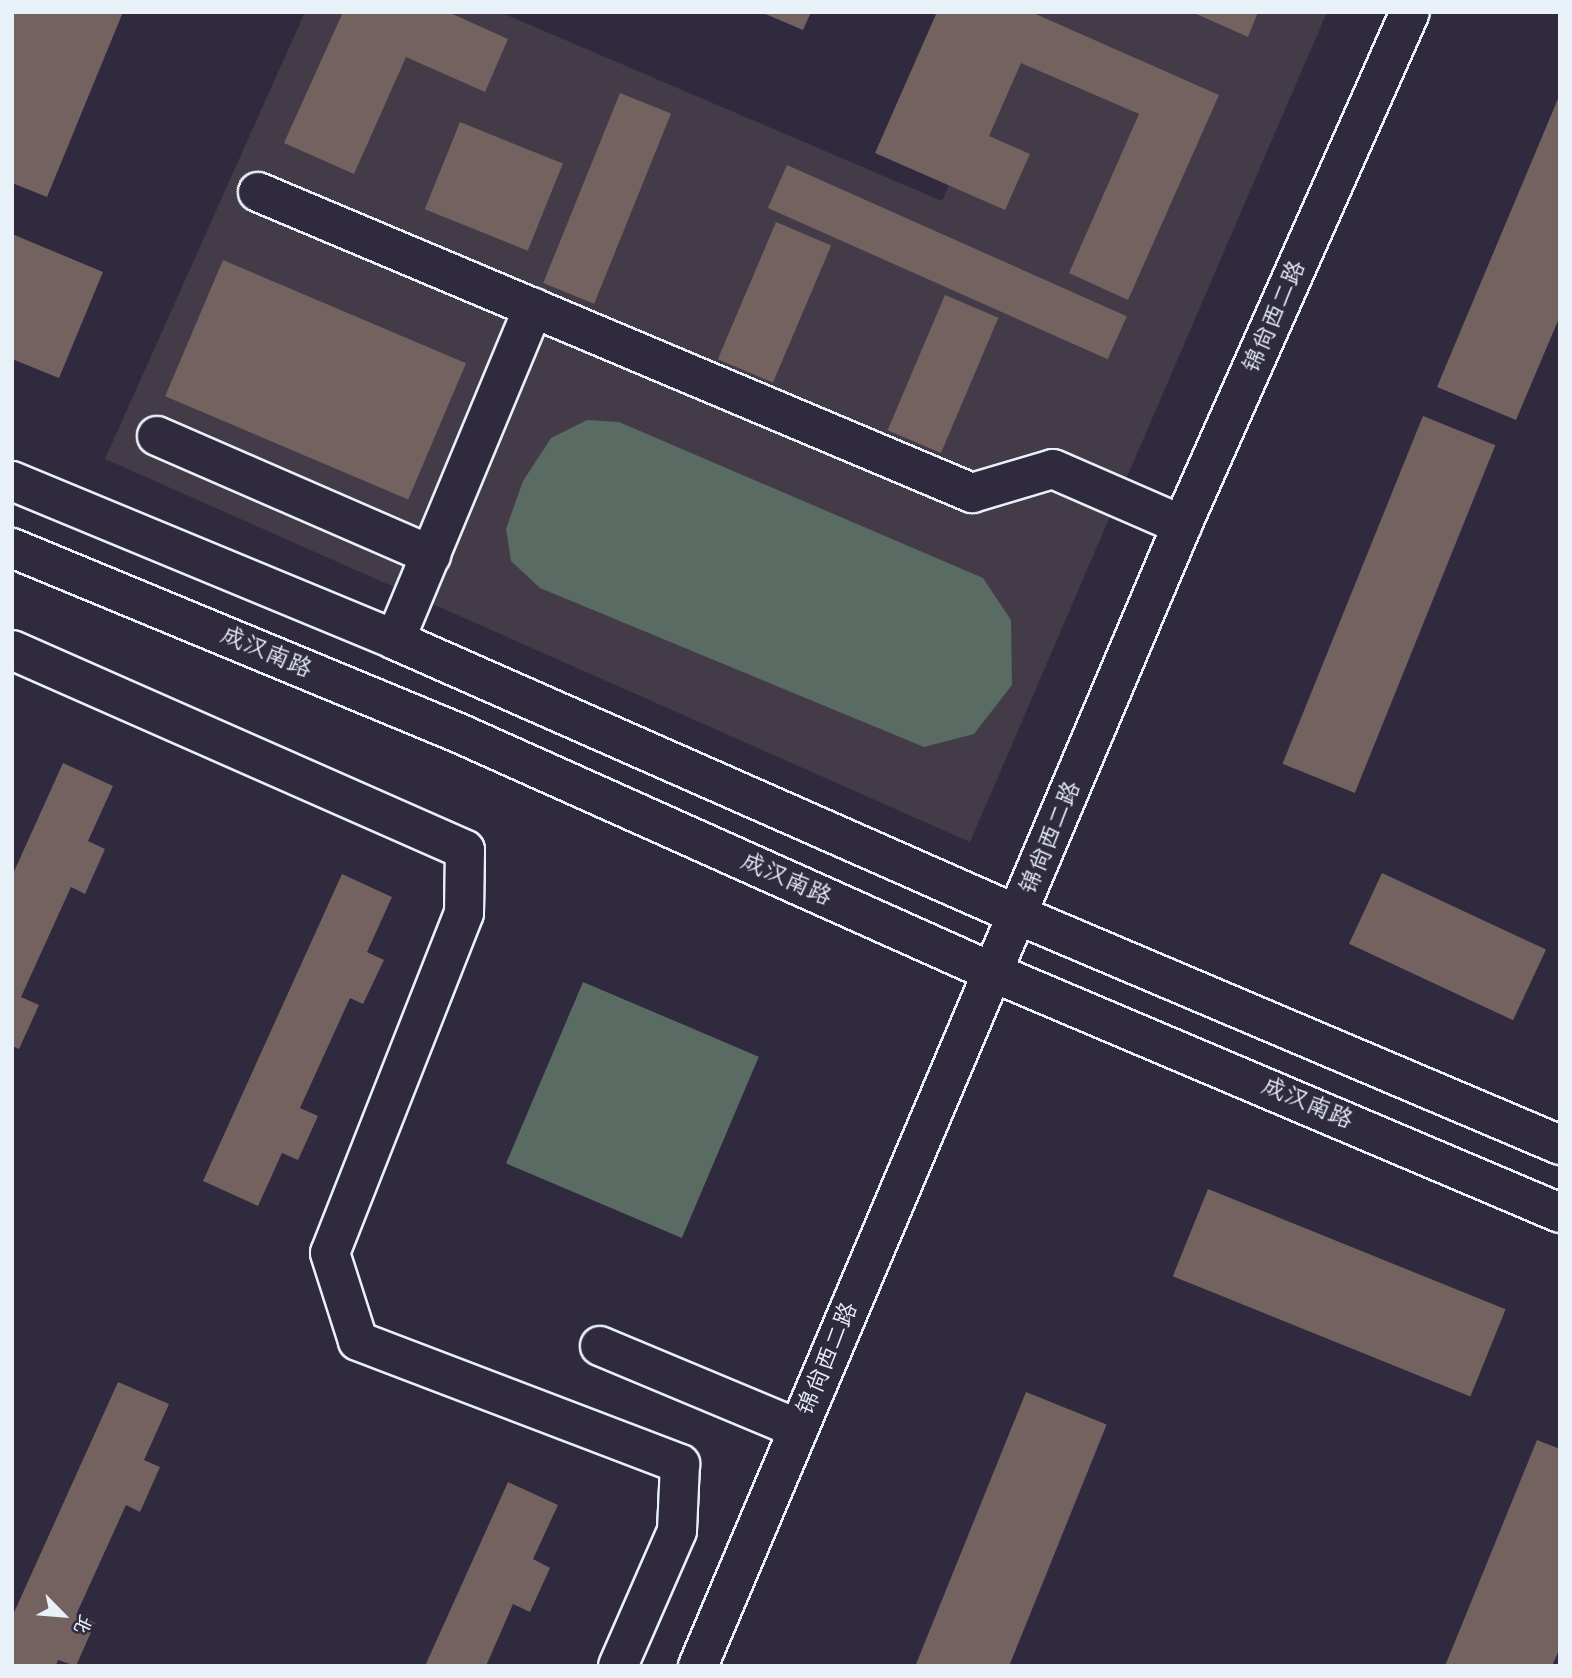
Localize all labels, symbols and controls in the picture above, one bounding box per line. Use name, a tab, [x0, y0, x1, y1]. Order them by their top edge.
street label: 锦尚西二路	[1237, 256, 1313, 378]
street label: 成汉南路	[216, 621, 316, 685]
street label: 锦尚西二路	[1014, 777, 1088, 899]
street label: 成汉南路	[736, 847, 836, 913]
street label: 成汉南路	[1257, 1072, 1357, 1136]
street label: 锦尚西二路	[791, 1298, 865, 1420]
north arrow	[28, 1580, 98, 1650]
text: 北	[67, 1610, 98, 1638]

